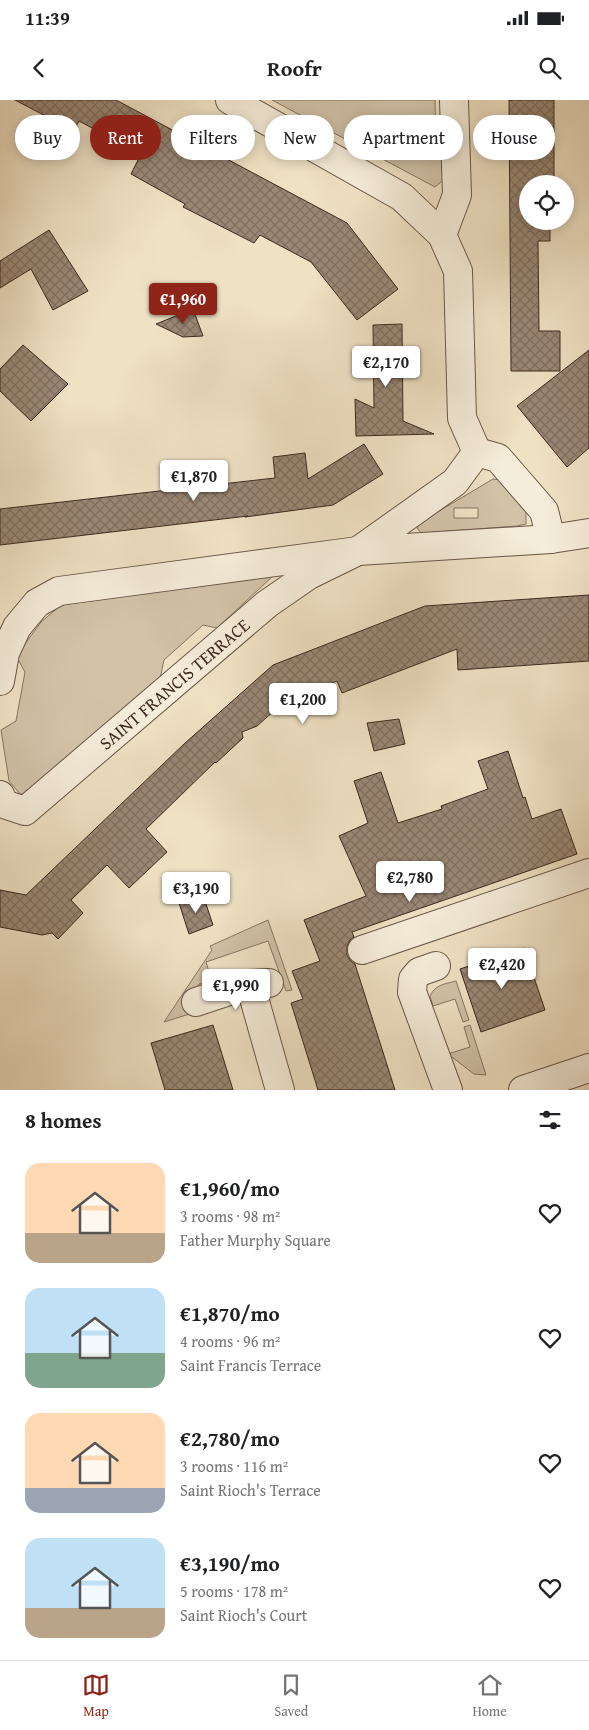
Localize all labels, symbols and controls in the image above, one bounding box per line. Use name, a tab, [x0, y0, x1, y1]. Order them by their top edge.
text: 11:39	[25, 4, 70, 32]
text: Roofr	[267, 52, 322, 84]
icon: back	[25, 54, 53, 82]
icon: search	[536, 54, 564, 82]
chip: Buy	[15, 115, 80, 160]
chip: Rent	[90, 115, 161, 160]
chip: Filters	[171, 115, 255, 160]
chip: New	[265, 115, 334, 160]
chip: Apartment	[344, 115, 463, 160]
chip: House	[473, 115, 555, 160]
map controls	[519, 175, 574, 230]
button: locate	[519, 175, 574, 230]
pin: €1,960	[142, 282, 224, 325]
text: €1,960	[160, 287, 206, 311]
pin: €2,170	[345, 346, 427, 388]
text: €2,170	[363, 350, 409, 374]
pin: €1,870	[153, 460, 235, 502]
text: €1,870	[171, 464, 217, 488]
street label: SAINT FRANCIS TERRACE	[93, 611, 255, 756]
pin: €1,200	[262, 682, 344, 725]
text: €1,200	[280, 687, 326, 711]
pin: €2,780	[369, 860, 451, 903]
text: €2,780	[387, 865, 433, 889]
pin: €3,190	[155, 872, 237, 914]
text: €3,190	[173, 876, 219, 900]
pin: €2,420	[461, 948, 543, 990]
text: €2,420	[479, 952, 525, 976]
pin: €1,990	[195, 968, 277, 1011]
text: €1,990	[213, 973, 259, 997]
text: 8 homes	[25, 1105, 101, 1136]
icon: filters	[536, 1106, 564, 1134]
text: €1,960/mo	[180, 1173, 280, 1204]
icon: home	[65, 1183, 125, 1243]
icon: heart	[536, 1199, 564, 1227]
text: 3 rooms · 98 m²	[180, 1204, 280, 1228]
text: Father Murphy Square	[180, 1228, 331, 1252]
text: €1,870/mo	[180, 1298, 280, 1329]
icon: home	[65, 1308, 125, 1368]
icon: heart	[536, 1324, 564, 1352]
text: 4 rooms · 96 m²	[180, 1329, 280, 1353]
text: Saint Francis Terrace	[180, 1353, 321, 1377]
text: €2,780/mo	[180, 1423, 280, 1454]
icon: home	[65, 1433, 125, 1493]
icon: heart	[536, 1449, 564, 1477]
text: 3 rooms · 116 m²	[180, 1454, 288, 1478]
text: Saint Rioch's Terrace	[180, 1478, 321, 1502]
text: €3,190/mo	[180, 1548, 280, 1579]
icon: home	[65, 1558, 125, 1618]
icon: heart	[536, 1574, 564, 1602]
text: 5 rooms · 178 m²	[180, 1579, 288, 1603]
text: Saint Rioch's Court	[180, 1603, 307, 1627]
tab: Map	[82, 1671, 110, 1721]
tab: Saved	[274, 1671, 308, 1721]
tab: Home	[472, 1671, 507, 1721]

